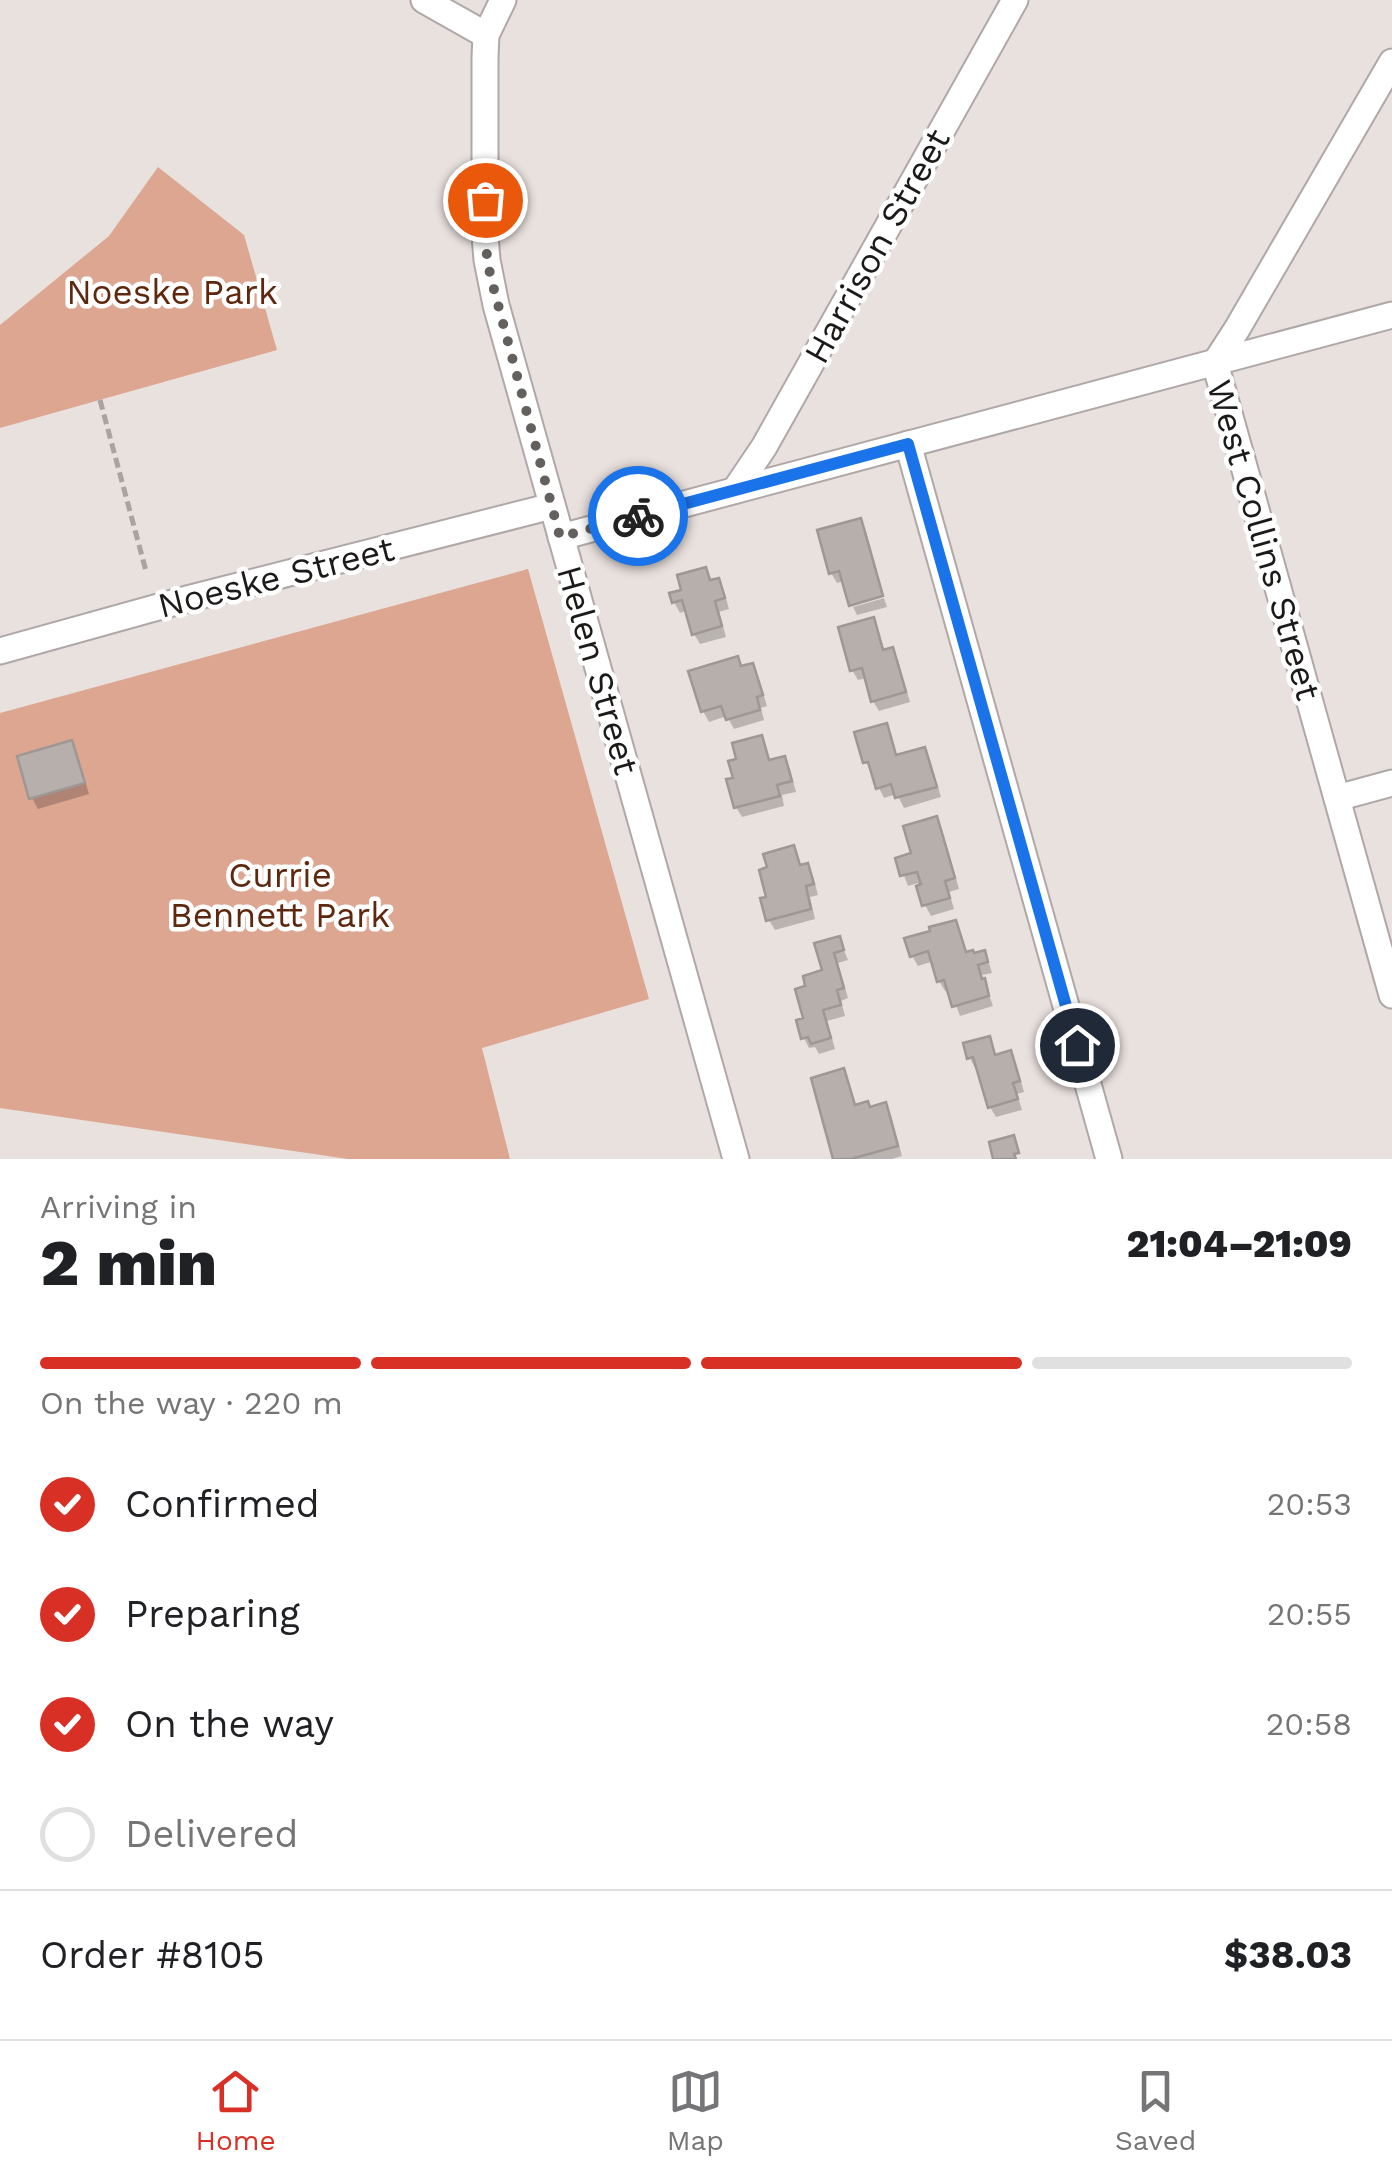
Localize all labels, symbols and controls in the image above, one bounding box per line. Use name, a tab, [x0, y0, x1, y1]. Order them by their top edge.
street label: Harrison Street	[795, 121, 959, 371]
pin	[443, 158, 528, 243]
icon: bag	[458, 173, 513, 228]
park label: Noeske Park	[66, 271, 278, 313]
street label: West Collins Street	[1198, 375, 1330, 705]
courier	[588, 466, 688, 566]
icon: bike	[611, 489, 666, 544]
street label: Noeske Street	[154, 527, 399, 627]
street label: Helen Street	[548, 561, 648, 780]
park label: Currie Bennett Park	[170, 854, 390, 936]
pin	[1035, 1003, 1120, 1088]
icon: home	[1050, 1018, 1105, 1073]
text: Arriving in	[40, 1188, 197, 1226]
text: 21:04–21:09	[1127, 1222, 1352, 1266]
text: 2 min	[40, 1225, 217, 1301]
text: On the way · 220 m	[40, 1384, 343, 1422]
icon: check	[40, 1477, 95, 1532]
text: Confirmed	[125, 1482, 320, 1526]
text: 20:53	[1267, 1485, 1352, 1523]
icon: check	[40, 1587, 95, 1642]
text: Preparing	[125, 1592, 300, 1636]
text: 20:55	[1267, 1595, 1352, 1633]
icon: check	[40, 1697, 95, 1752]
text: On the way	[125, 1702, 334, 1746]
text: 20:58	[1266, 1705, 1352, 1743]
text: Delivered	[125, 1812, 298, 1856]
text: Order #8105	[40, 1933, 265, 1977]
text: $38.03	[1224, 1933, 1352, 1977]
tab: Home	[196, 2064, 276, 2157]
tab: Map	[667, 2064, 724, 2157]
tab: Saved	[1115, 2064, 1196, 2157]

